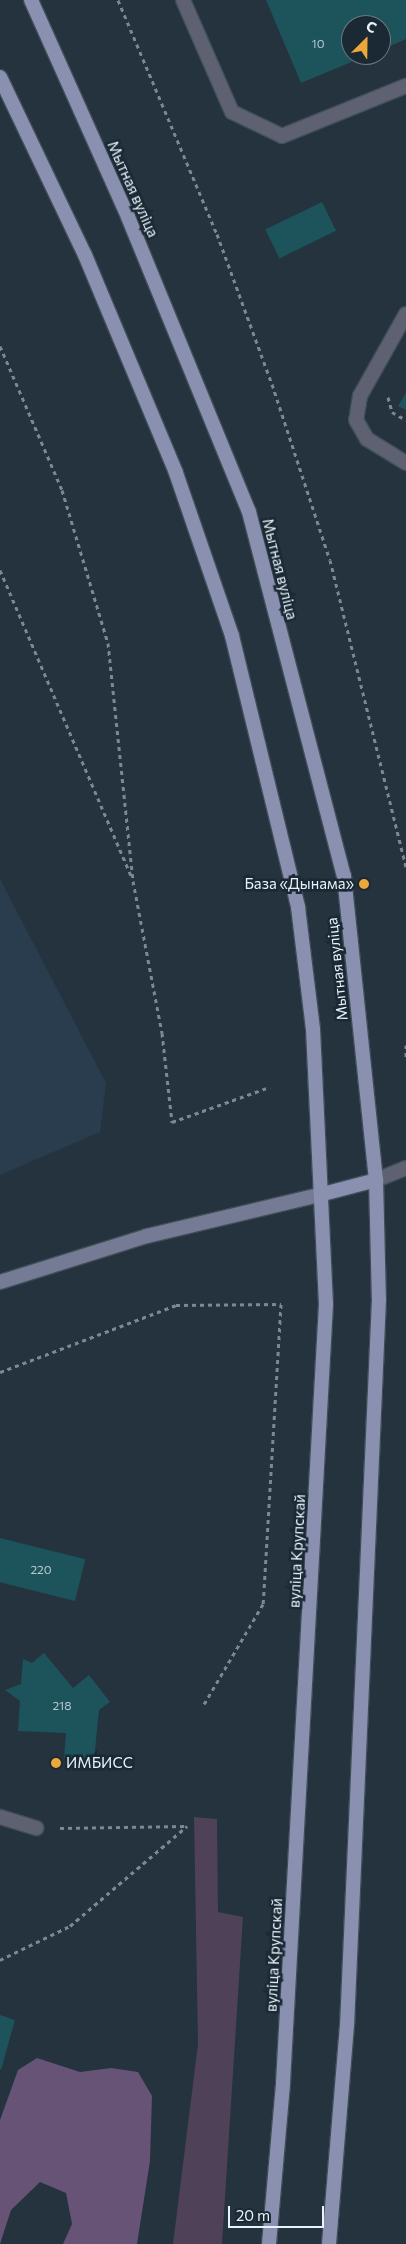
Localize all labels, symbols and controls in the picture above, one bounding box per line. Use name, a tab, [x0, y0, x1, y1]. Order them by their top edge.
north arrow	[341, 15, 391, 65]
text: С	[364, 17, 379, 36]
house number: 10	[312, 37, 324, 51]
street label: Мытная вуліца	[104, 138, 162, 240]
street label: Мытная вуліца	[259, 517, 301, 621]
place label: База «Дынама»	[244, 875, 354, 893]
marker: База «Дынама»	[358, 878, 370, 890]
street label: Мытная вуліца	[323, 917, 351, 1021]
street label: вуліца Крупскай	[285, 1494, 309, 1608]
house number: 220	[30, 1563, 52, 1577]
house number: 218	[52, 1699, 72, 1713]
place label: ИМБИСС	[66, 1754, 133, 1772]
marker: ИМБИСС	[50, 1757, 62, 1769]
street label: вуліца Крупскай	[262, 1898, 286, 2012]
scale bar	[231, 2196, 327, 2228]
text: 20 m	[236, 2206, 270, 2224]

